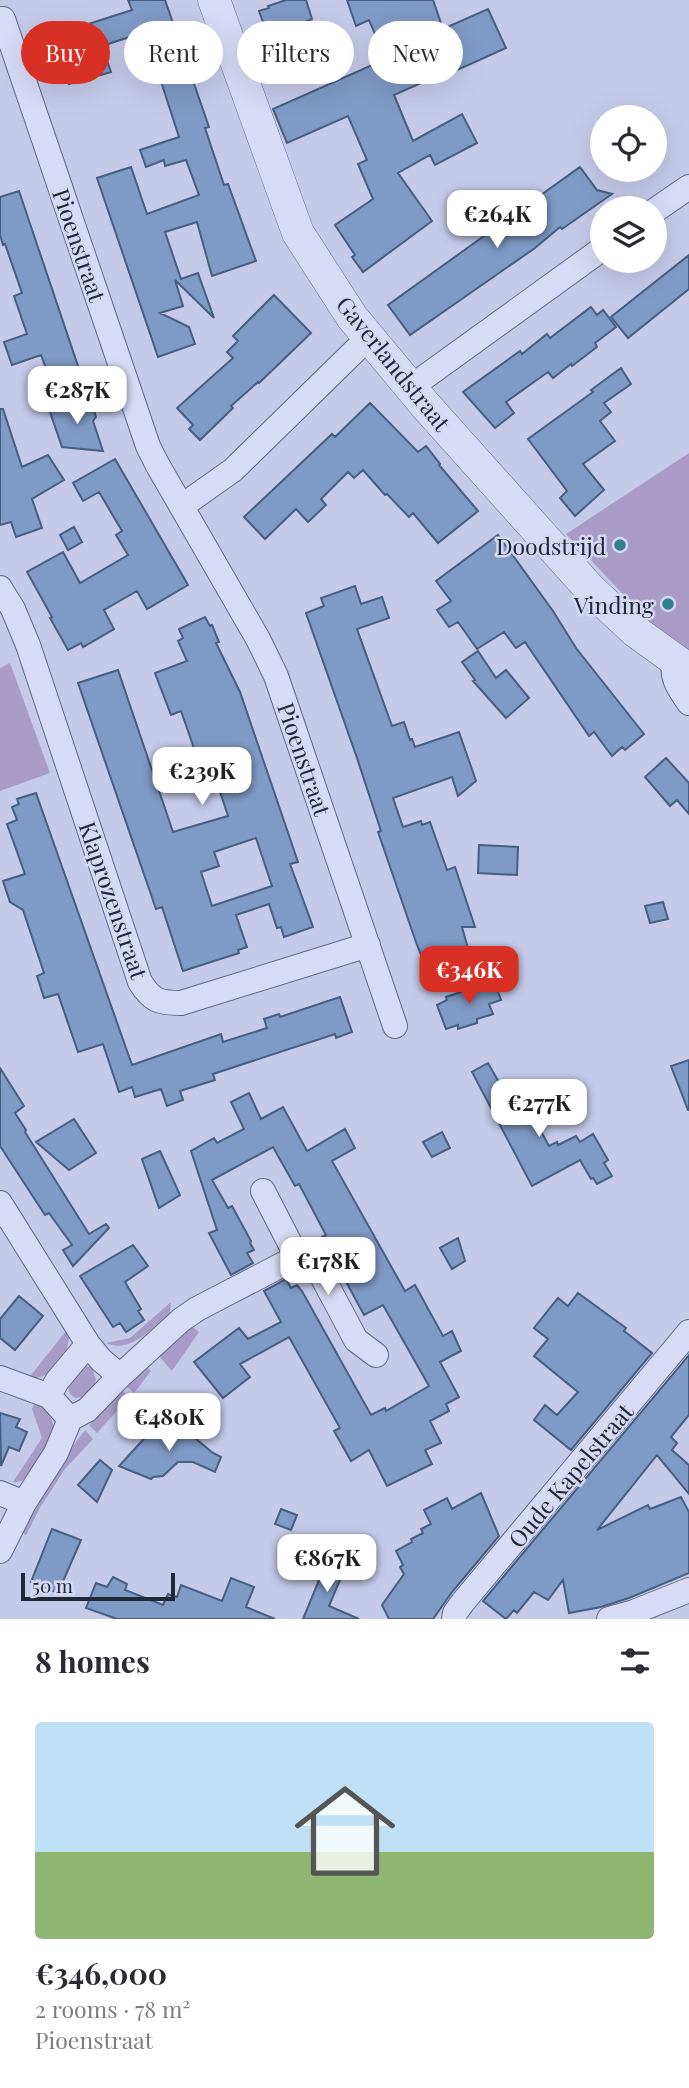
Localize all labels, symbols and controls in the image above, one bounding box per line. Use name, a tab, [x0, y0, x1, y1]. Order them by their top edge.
chip: Buy	[21, 21, 110, 84]
chip: Rent	[124, 21, 223, 84]
chip: Filters	[237, 21, 354, 84]
chip: New	[368, 21, 463, 84]
map controls	[590, 105, 667, 273]
button: locate	[590, 105, 667, 182]
street label: Pioenstraat	[46, 184, 114, 307]
pin: €264K	[448, 190, 546, 250]
button: layers	[590, 196, 667, 273]
text: €264K	[463, 197, 531, 228]
street label: Gaverlandstraat	[330, 289, 458, 437]
pin: €287K	[28, 366, 126, 426]
text: €287K	[44, 373, 110, 404]
place label: Doodstrijd	[496, 530, 606, 561]
marker: Doodstrijd	[612, 537, 628, 553]
place label: Vinding	[573, 589, 654, 620]
marker: Vinding	[660, 596, 676, 612]
street label: Pioenstraat	[271, 698, 339, 821]
pin: €239K	[153, 748, 251, 807]
text: €239K	[168, 754, 236, 785]
street label: Klaprozenstraat	[73, 817, 156, 984]
pin: €346K	[420, 946, 518, 1006]
text: €346K	[436, 953, 503, 984]
pin: €277K	[490, 1080, 588, 1139]
text: €277K	[507, 1086, 571, 1117]
pin: €178K	[279, 1238, 377, 1297]
text: €178K	[296, 1244, 360, 1275]
pin: €480K	[120, 1394, 218, 1453]
street label: Oude Kapelstraat	[501, 1396, 640, 1554]
text: €480K	[133, 1400, 205, 1431]
pin: €867K	[278, 1534, 376, 1594]
text: €867K	[293, 1541, 361, 1572]
scale bar	[21, 1570, 175, 1602]
text: 50 m	[32, 1572, 73, 1598]
text: 8 homes	[35, 1641, 150, 1681]
icon: filters	[616, 1642, 654, 1680]
icon: home	[282, 1768, 408, 1894]
text: €346,000	[35, 1953, 167, 1993]
text: 2 rooms · 78 m²	[35, 1993, 190, 2024]
text: Pioenstraat	[35, 2024, 153, 2055]

